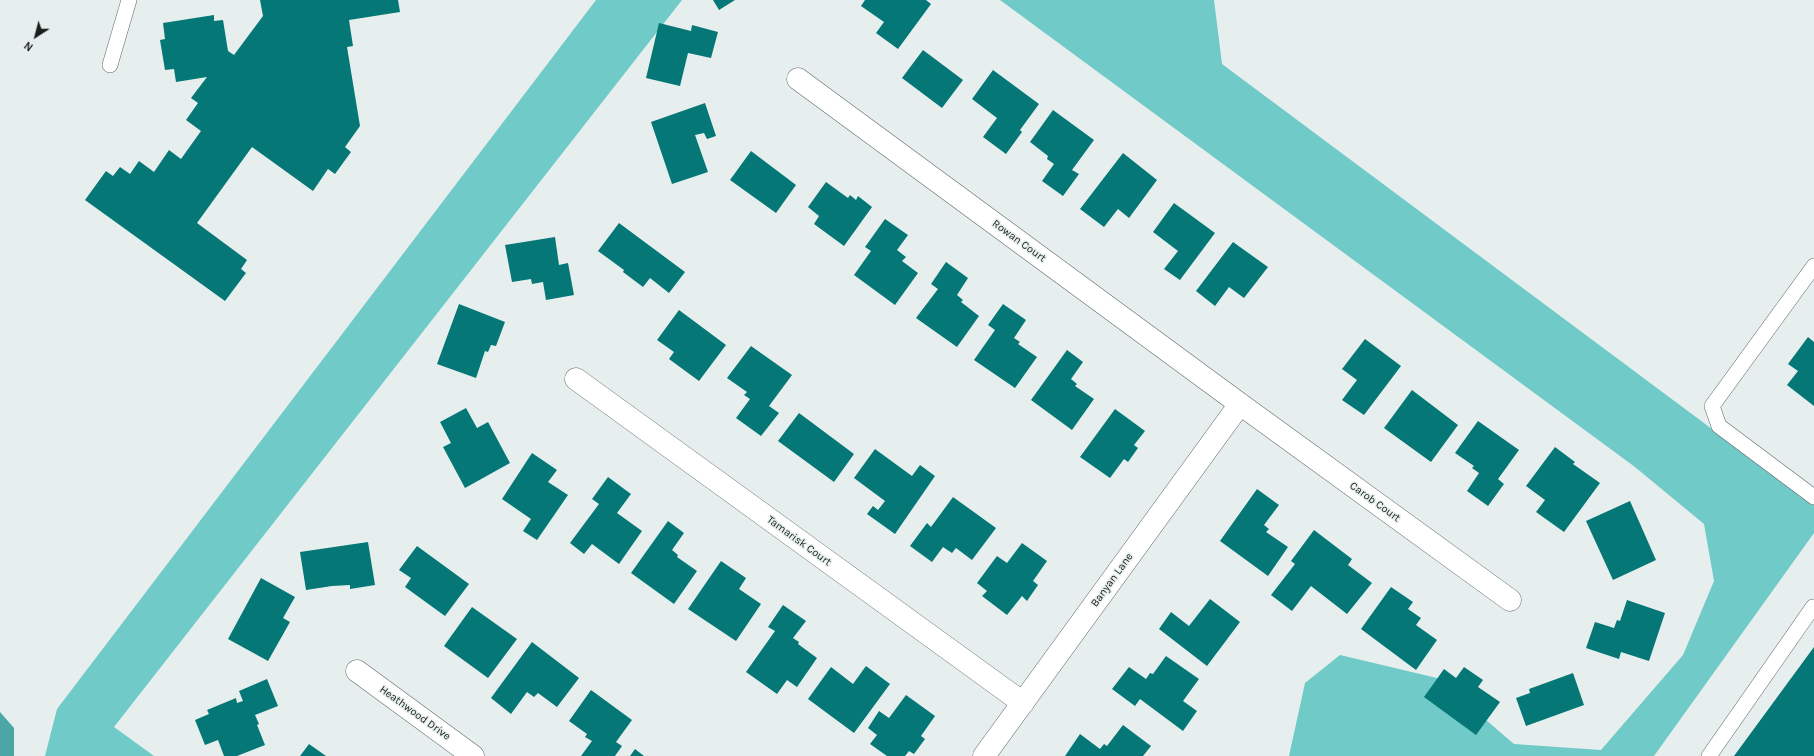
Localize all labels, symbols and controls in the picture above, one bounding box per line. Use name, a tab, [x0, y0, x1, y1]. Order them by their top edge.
north arrow	[16, 16, 56, 56]
text: N	[22, 39, 36, 54]
street label: Rowan Court	[989, 217, 1049, 265]
street label: Carob Court	[1347, 479, 1403, 525]
street label: Tamarisk Court	[764, 513, 834, 569]
street label: Banyan Lane	[1088, 550, 1136, 610]
street label: Heathwood Drive	[377, 683, 453, 743]

